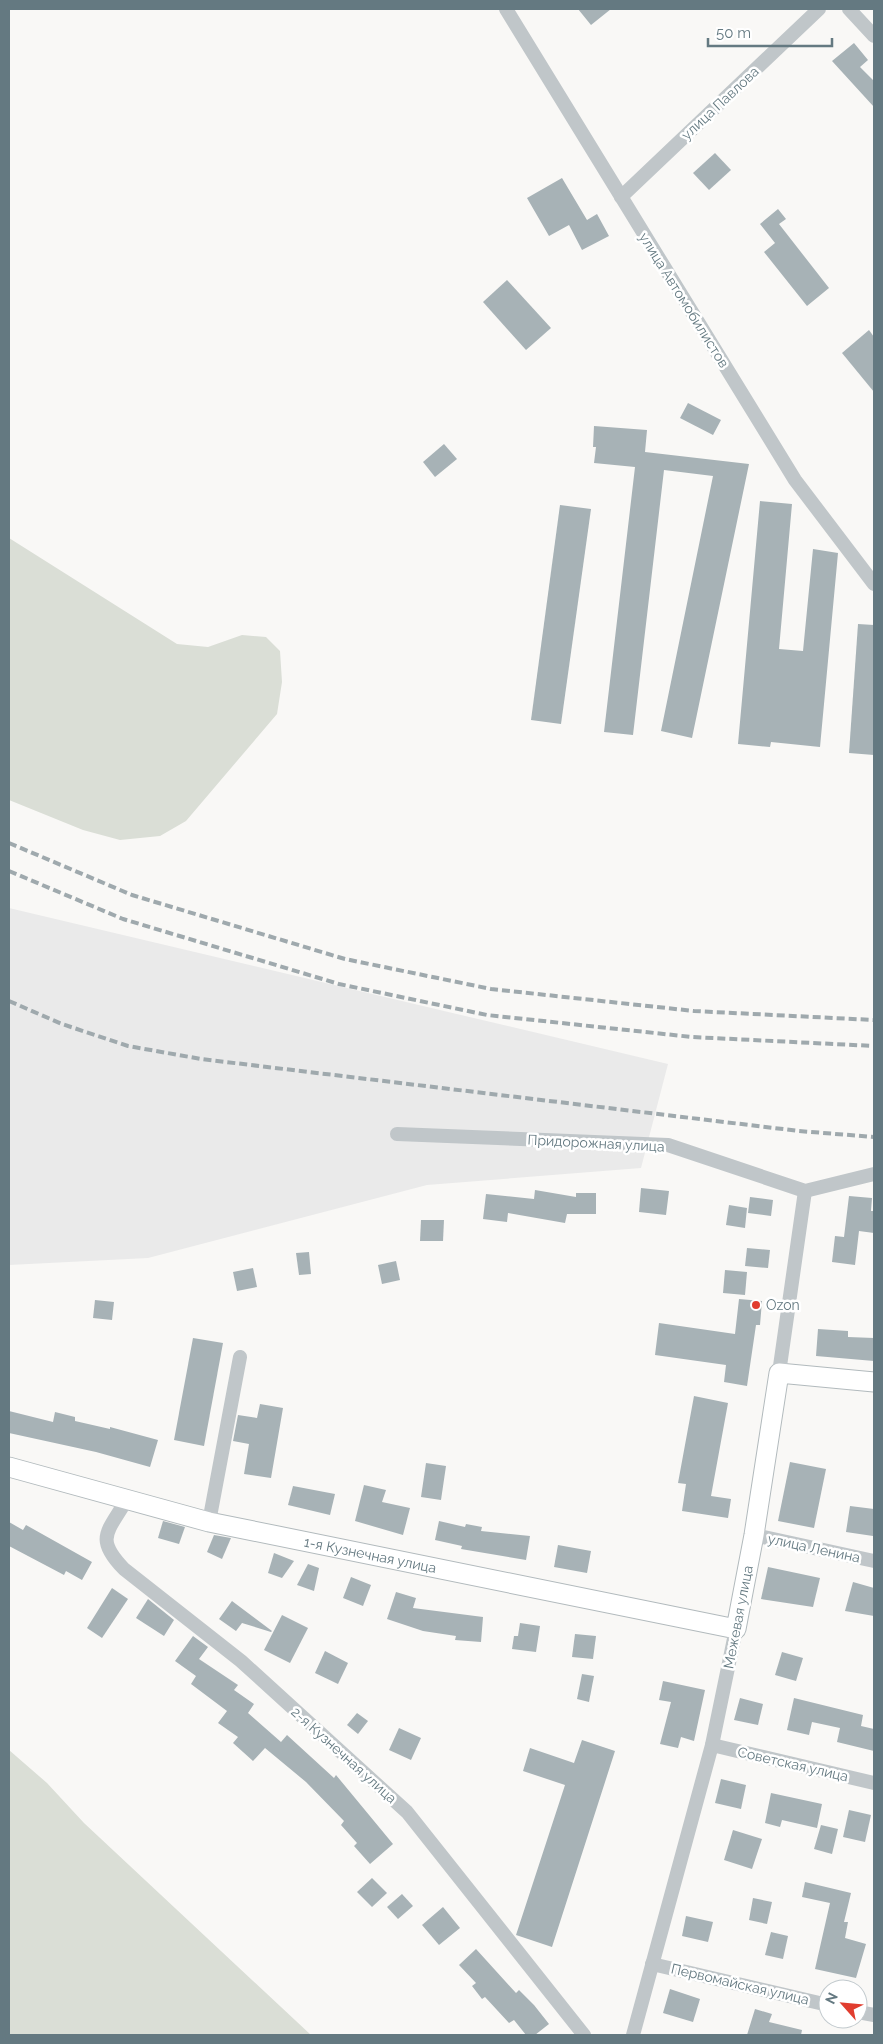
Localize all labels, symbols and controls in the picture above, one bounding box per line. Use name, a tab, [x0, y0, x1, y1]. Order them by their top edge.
scale bar	[708, 15, 832, 47]
text: 50 m	[716, 24, 751, 42]
street label: улица Павлова	[678, 63, 762, 143]
street label: улица Автомобилистов	[636, 230, 732, 370]
street label: Придорожная улица	[527, 1131, 665, 1155]
place label: Ozon	[766, 1297, 800, 1313]
marker: Ozon	[750, 1299, 762, 1311]
street label: улица Ленина	[766, 1530, 862, 1566]
street label: 1-я Кузнечная улица	[303, 1534, 438, 1576]
street label: Межевая улица	[720, 1564, 756, 1670]
street label: 2-я Кузнечная улица	[288, 1704, 400, 1806]
street label: Советская улица	[736, 1744, 850, 1784]
street label: Первомайская улица	[669, 1960, 811, 2008]
north arrow	[818, 1979, 868, 2029]
text: N	[822, 1990, 841, 2006]

